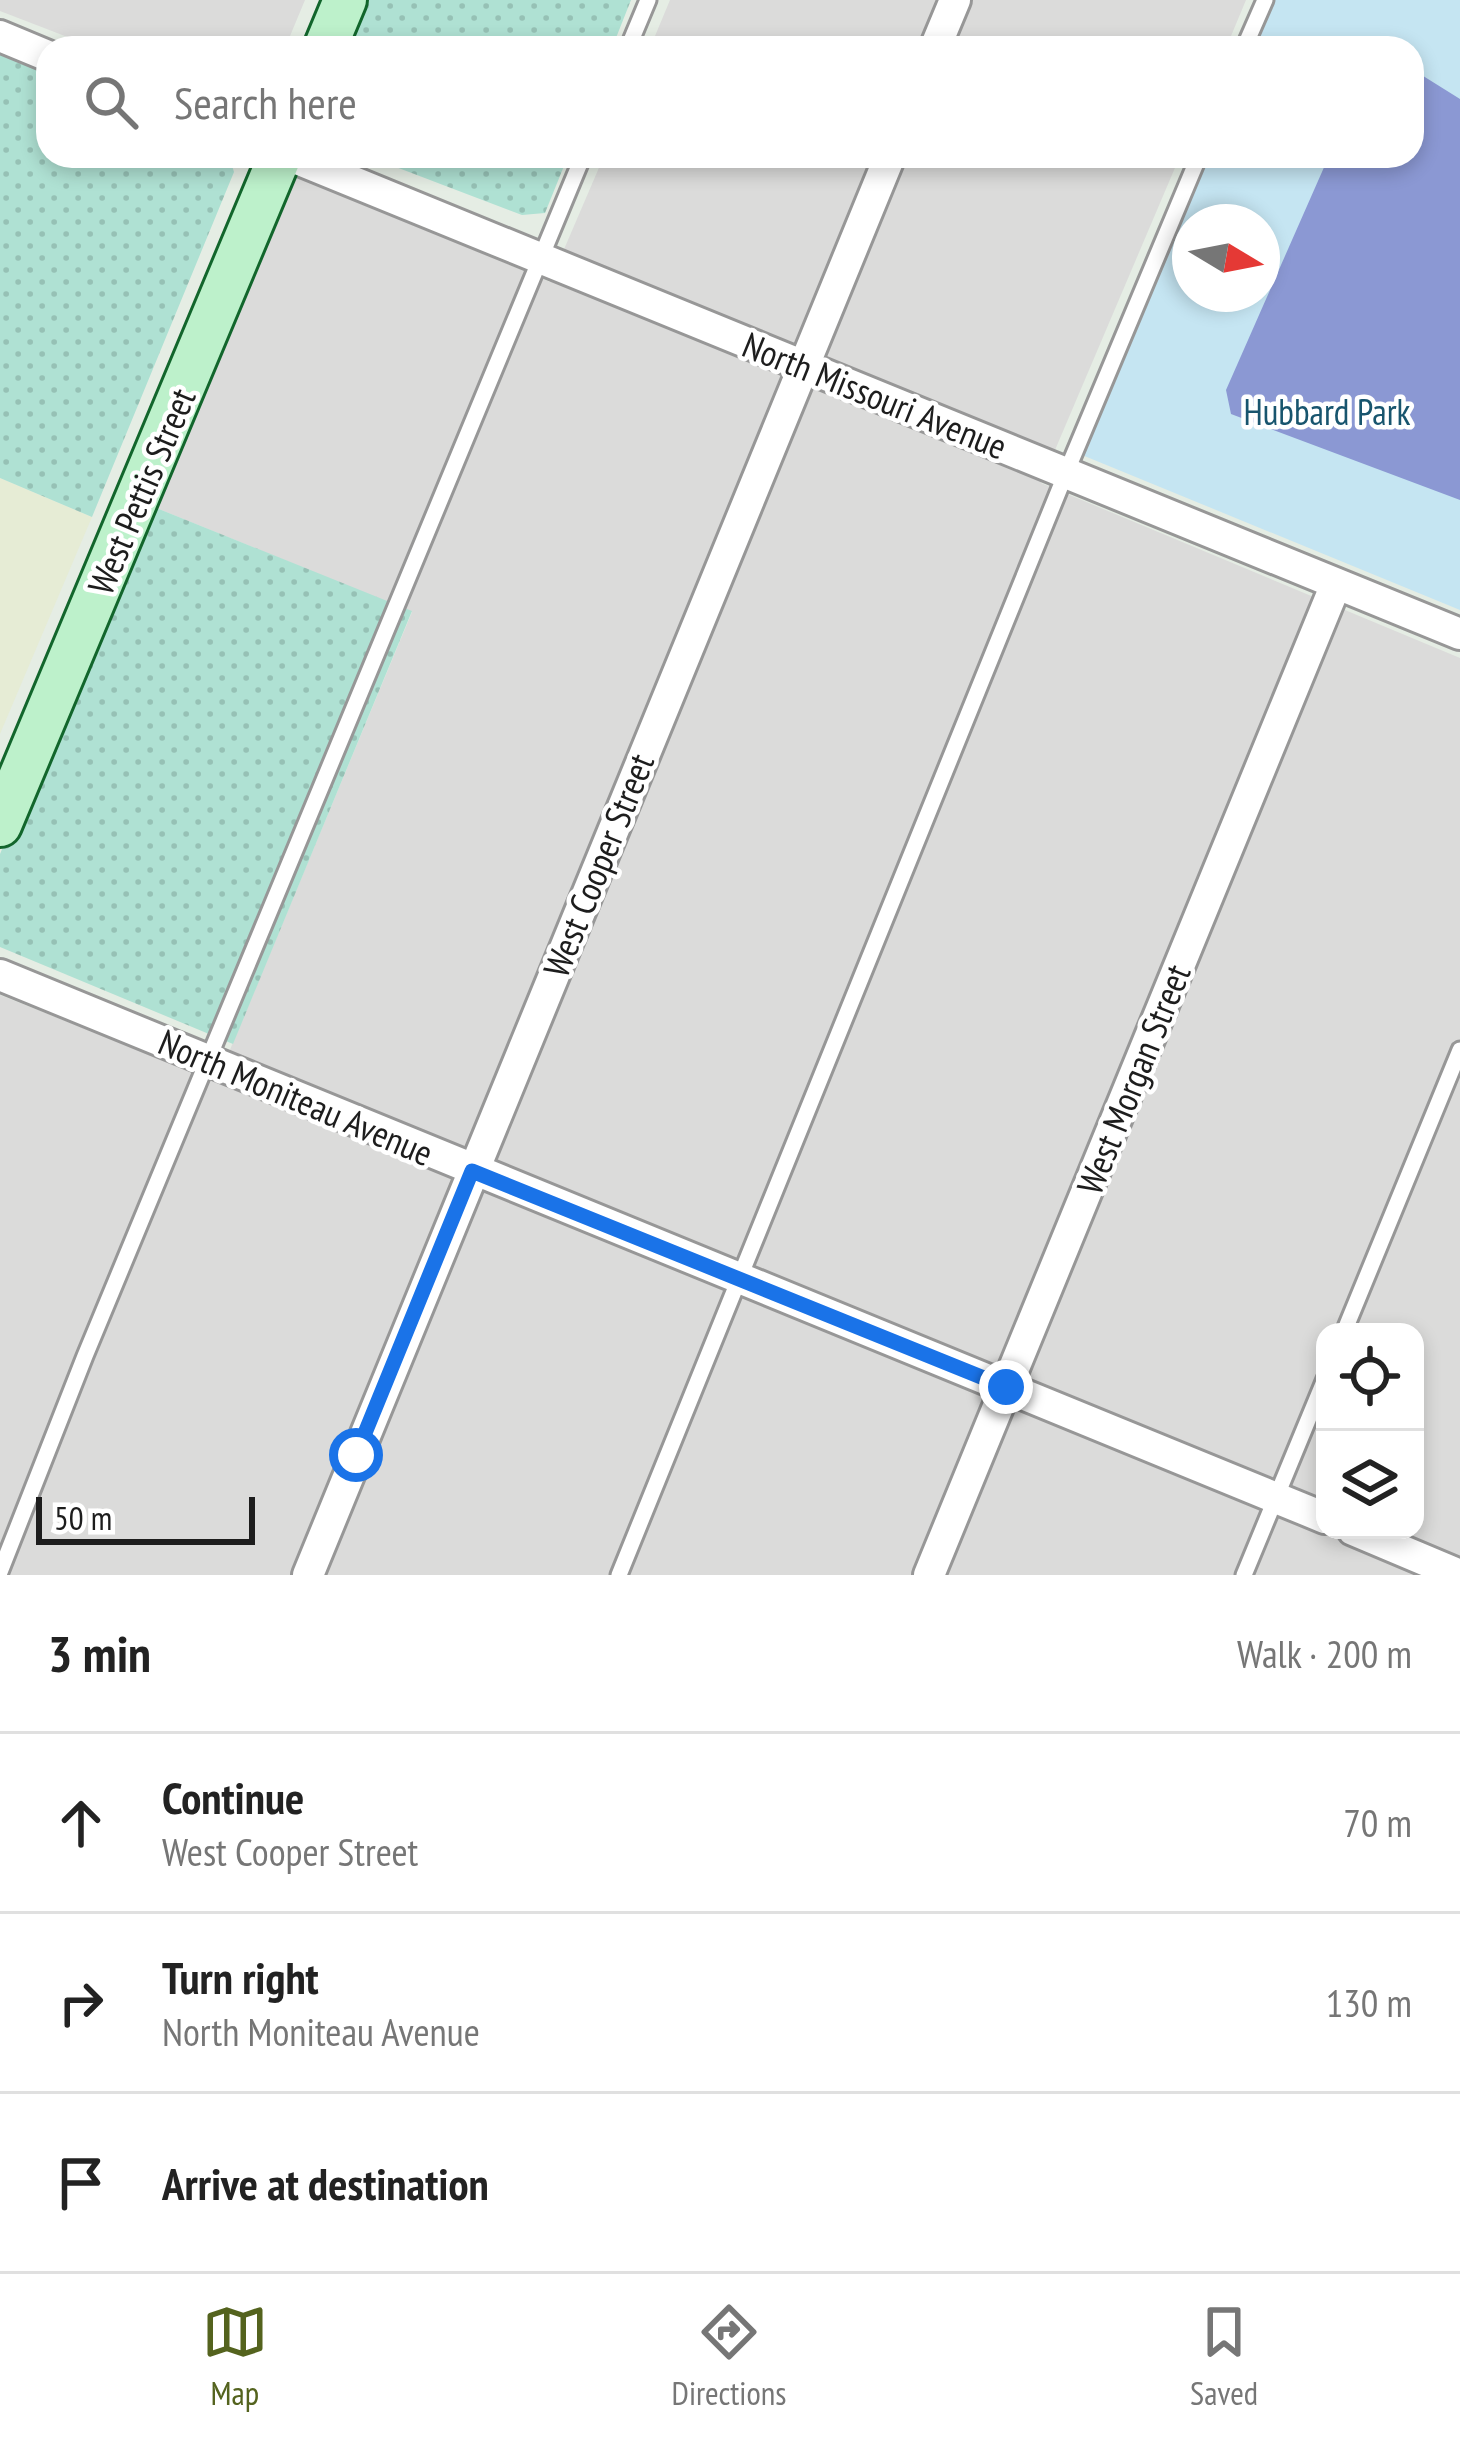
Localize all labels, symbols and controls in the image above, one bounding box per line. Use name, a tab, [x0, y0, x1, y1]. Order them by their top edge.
search box	[36, 36, 1424, 168]
icon: search	[78, 69, 144, 135]
text: Search here	[174, 73, 357, 131]
north arrow	[1172, 204, 1280, 312]
street label: North Missouri Avenue	[736, 321, 1014, 469]
street label: West Pettis Street	[76, 381, 206, 601]
park label: Hubbard Park	[1243, 388, 1411, 435]
street label: West Cooper Street	[532, 746, 664, 983]
street label: West Morgan Street	[1066, 957, 1200, 1201]
street label: North Moniteau Avenue	[152, 1018, 440, 1176]
map controls	[1316, 1323, 1424, 1539]
button: locate	[1316, 1323, 1424, 1431]
route end	[979, 1360, 1033, 1414]
route start	[329, 1428, 383, 1482]
button: layers	[1316, 1431, 1424, 1539]
scale bar	[36, 1491, 255, 1544]
text: 50 m	[54, 1496, 112, 1539]
text: 3 min	[48, 1620, 151, 1686]
text: Walk · 200 m	[1237, 1628, 1412, 1679]
text: Continue	[162, 1768, 304, 1826]
icon: ahead	[48, 1790, 114, 1856]
text: 70 m	[1343, 1797, 1412, 1848]
text: West Cooper Street	[162, 1826, 418, 1877]
text: Turn right	[162, 1948, 319, 2006]
icon: right	[48, 1970, 114, 2036]
text: 130 m	[1326, 1977, 1412, 2028]
text: North Moniteau Avenue	[162, 2006, 480, 2057]
icon: arrive	[48, 2150, 114, 2216]
text: Arrive at destination	[162, 2154, 489, 2212]
tab: Map	[202, 2299, 268, 2414]
tab: Directions	[672, 2299, 786, 2414]
tab: Saved	[1190, 2299, 1258, 2414]

